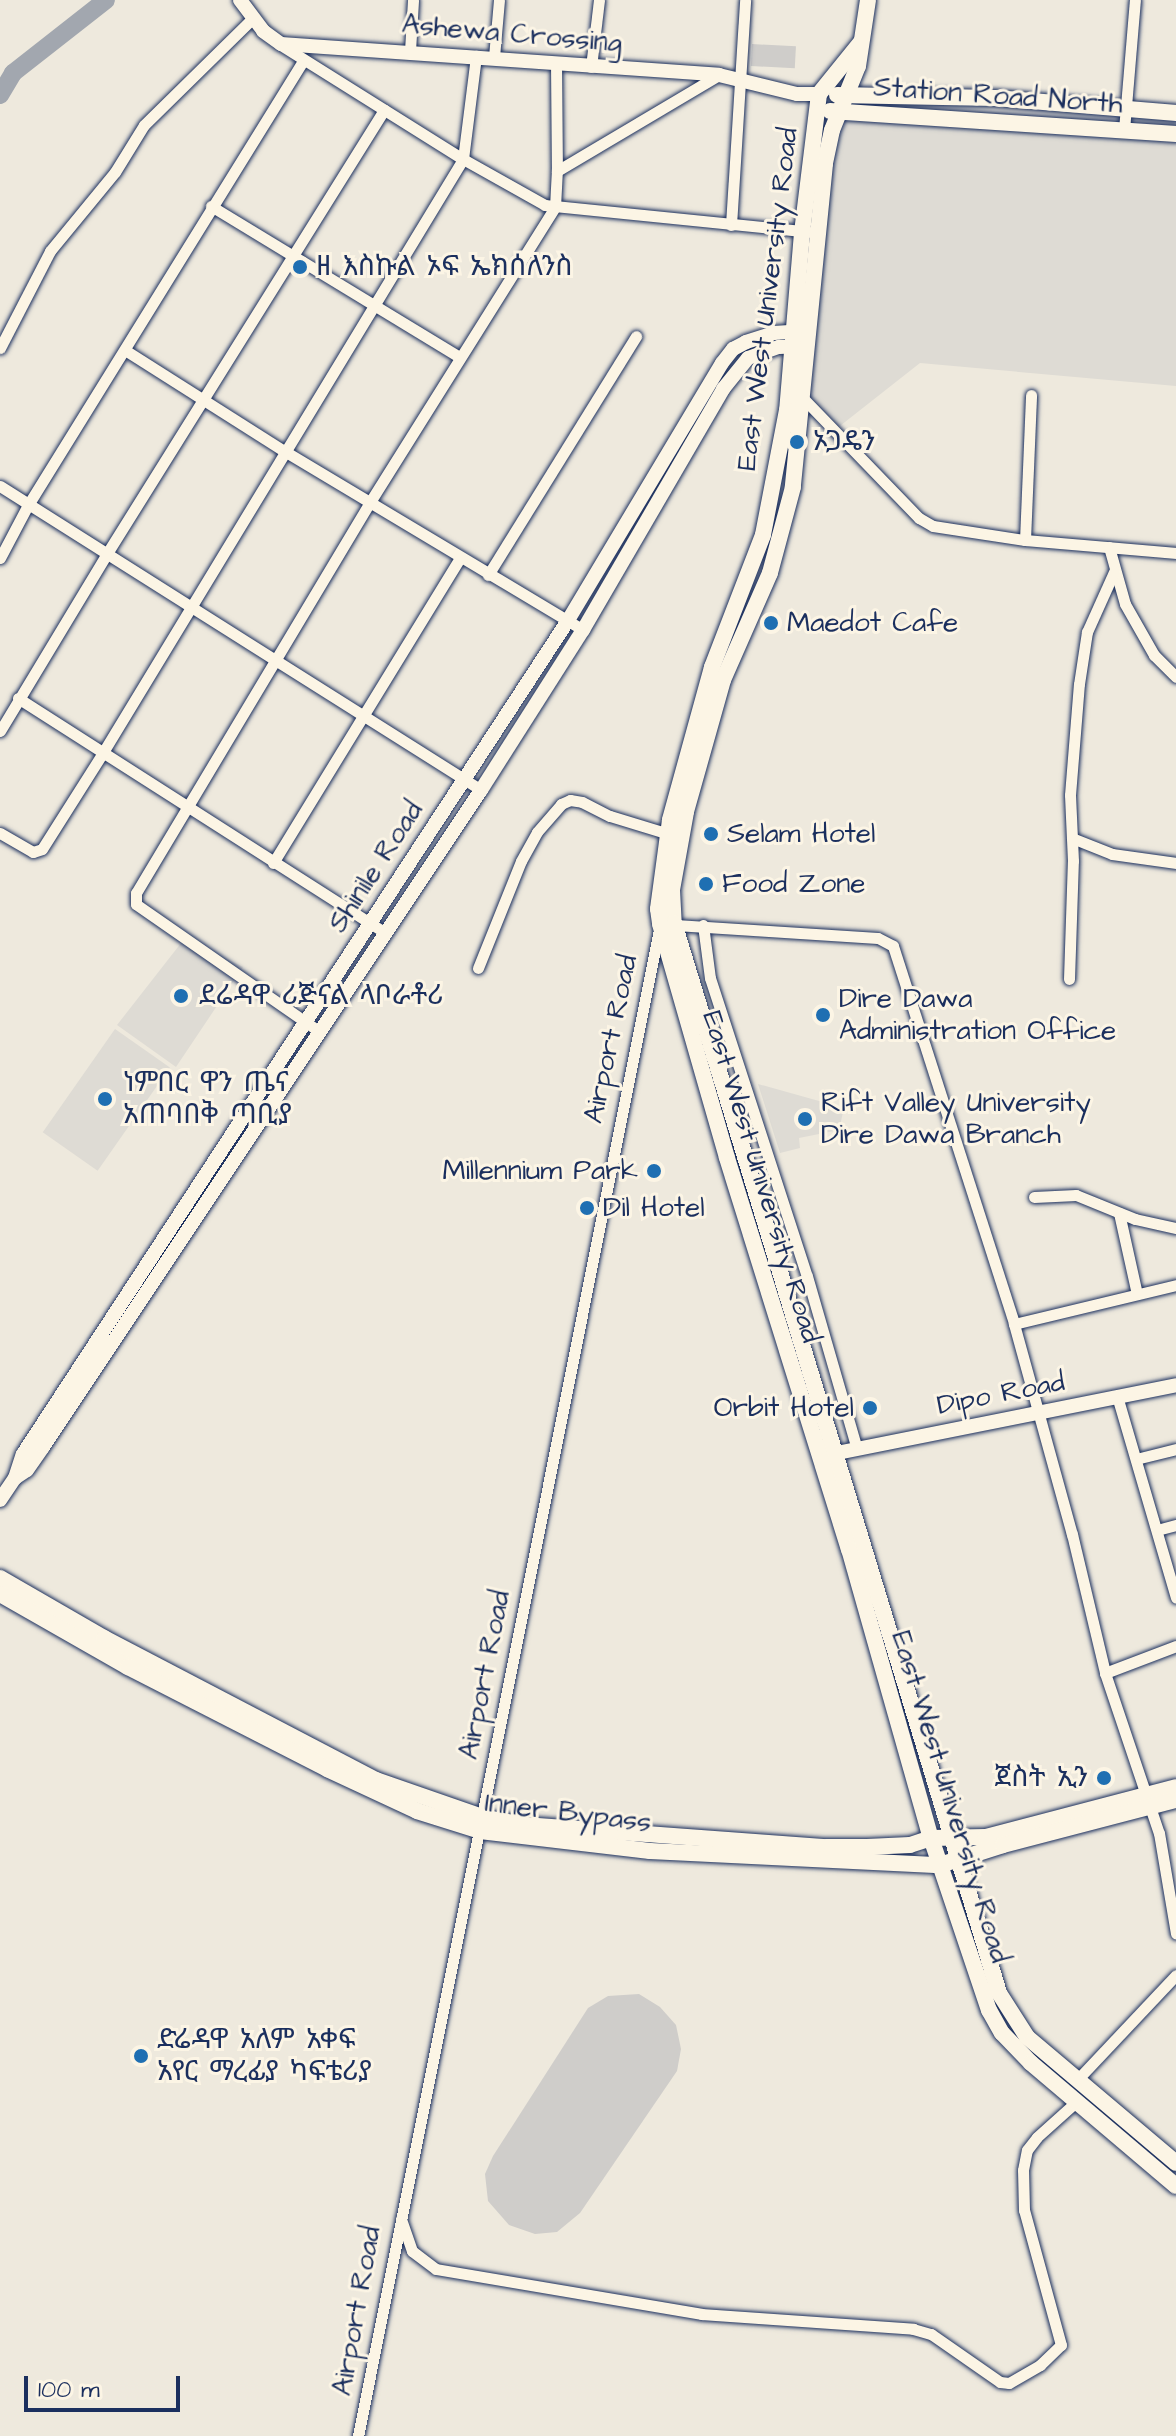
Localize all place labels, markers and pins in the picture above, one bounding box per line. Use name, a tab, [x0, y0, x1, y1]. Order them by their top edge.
place label: ዘ እስኩል ኦፍ ኤክሰለንስ	[316, 250, 573, 284]
marker: ዘ እስኩል ኦፍ ኤክሰለንስ	[291, 258, 309, 276]
place label: ኦጋዴን	[813, 425, 875, 459]
marker: ኦጋዴን	[788, 433, 806, 451]
place label: Maedot Cafe	[787, 606, 958, 640]
marker: Maedot Cafe	[762, 614, 780, 632]
place label: Selam Hotel	[727, 817, 875, 851]
marker: Selam Hotel	[702, 825, 720, 843]
place label: Food Zone	[722, 867, 865, 901]
marker: Food Zone	[697, 875, 715, 893]
place label: ደሬዳዋ ሪጅናል ላቦራቶሪ	[199, 979, 443, 1013]
place label: Dire Dawa Administration Office	[839, 982, 1116, 1048]
marker: ደሬዳዋ ሪጅናል ላቦራቶሪ	[170, 985, 192, 1007]
marker: Dire Dawa Administration Office	[814, 1006, 832, 1024]
place label: ነምበር ዋን ጤና አጠባበቅ ጣቢያ	[123, 1066, 292, 1132]
place label: Rift Valley University Dire Dawa Branch	[821, 1086, 1091, 1152]
marker: ነምበር ዋን ጤና አጠባበቅ ጣቢያ	[94, 1088, 116, 1110]
marker: Rift Valley University Dire Dawa Branch	[796, 1110, 814, 1128]
place label: Millennium Park	[442, 1154, 638, 1188]
marker: Millennium Park	[645, 1162, 663, 1180]
place label: Dil Hotel	[603, 1191, 705, 1225]
marker: Dil Hotel	[578, 1199, 596, 1217]
place label: Orbit Hotel	[714, 1391, 854, 1425]
marker: Orbit Hotel	[861, 1399, 879, 1417]
place label: ጀስት ኢን	[995, 1761, 1088, 1795]
marker: ጀስት ኢን	[1095, 1769, 1113, 1787]
place label: ድሬዳዋ አለም አቀፍ አየር ማረፊያ ካፍቴሪያ	[157, 2023, 372, 2089]
marker: ድሬዳዋ አለም አቀፍ አየር ማረፊያ ካፍቴሪያ	[132, 2047, 150, 2065]

